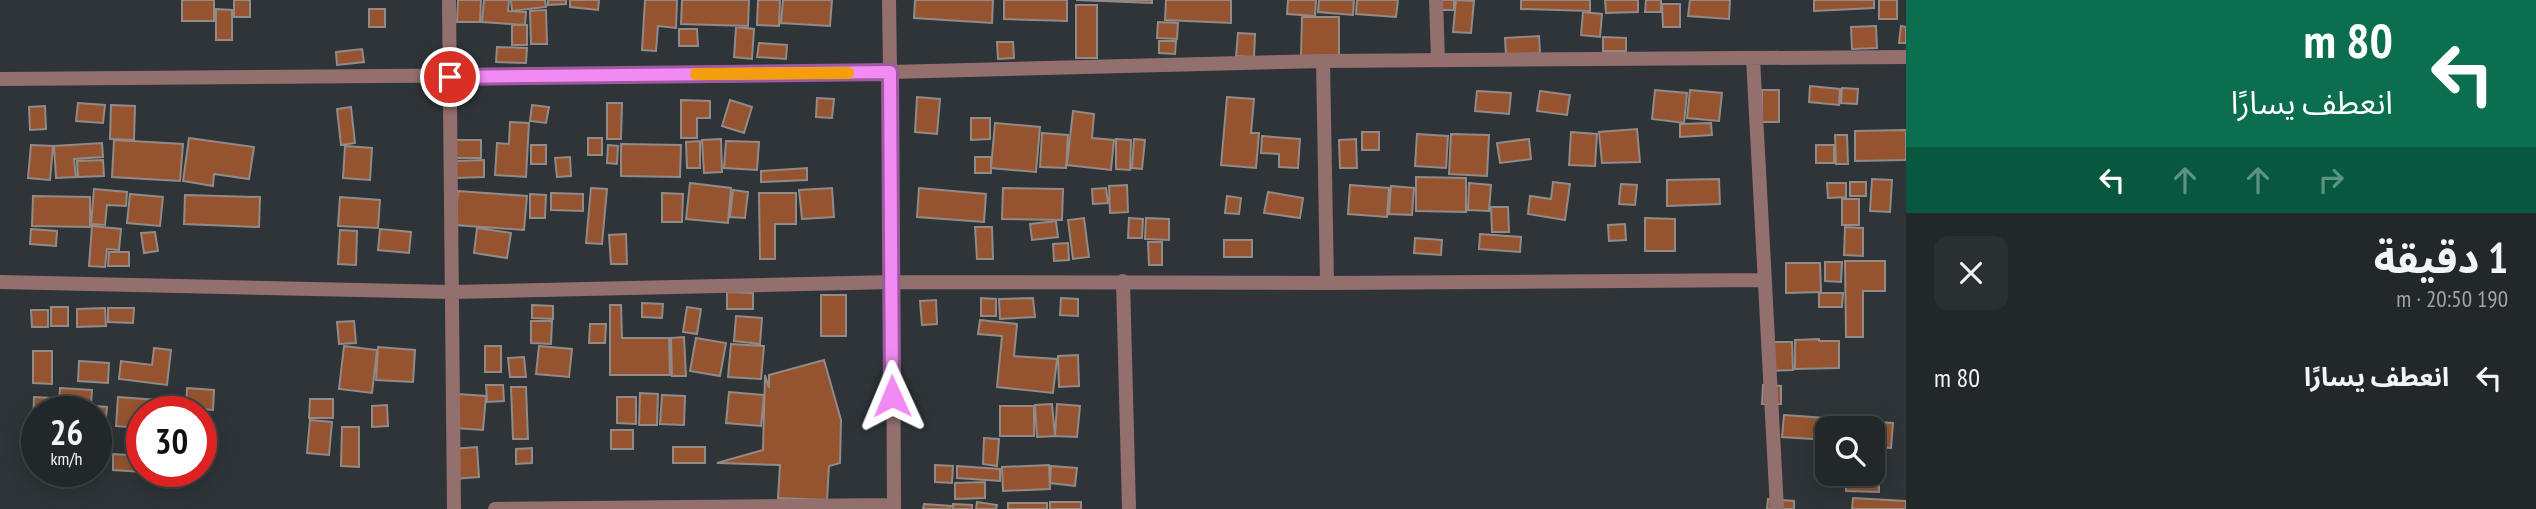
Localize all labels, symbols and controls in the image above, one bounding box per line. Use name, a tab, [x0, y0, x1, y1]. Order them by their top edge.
text: 80 m	[2304, 8, 2393, 72]
icon: left	[2417, 28, 2508, 119]
pin	[420, 47, 480, 107]
icon: arrive	[431, 58, 469, 96]
text: انعطف يسارًا	[2231, 81, 2393, 123]
icon: left	[2093, 161, 2131, 199]
icon: ahead	[2166, 161, 2204, 199]
icon: ahead	[2239, 161, 2277, 199]
icon: right	[2312, 161, 2350, 199]
text: 1 دقيقة	[2374, 230, 2508, 285]
button: close	[1934, 236, 2008, 310]
text: 190 m · 20:50	[2396, 284, 2508, 313]
position arrow	[855, 359, 929, 433]
icon: left	[2470, 359, 2508, 397]
text: انعطف يسارًا	[2304, 360, 2449, 393]
text: 80 m	[1934, 361, 1980, 394]
speed limit sign: 30	[126, 396, 217, 487]
text: 26	[50, 409, 83, 455]
map controls	[1815, 416, 1885, 486]
button: search	[1815, 416, 1885, 486]
text: km/h	[51, 447, 82, 470]

